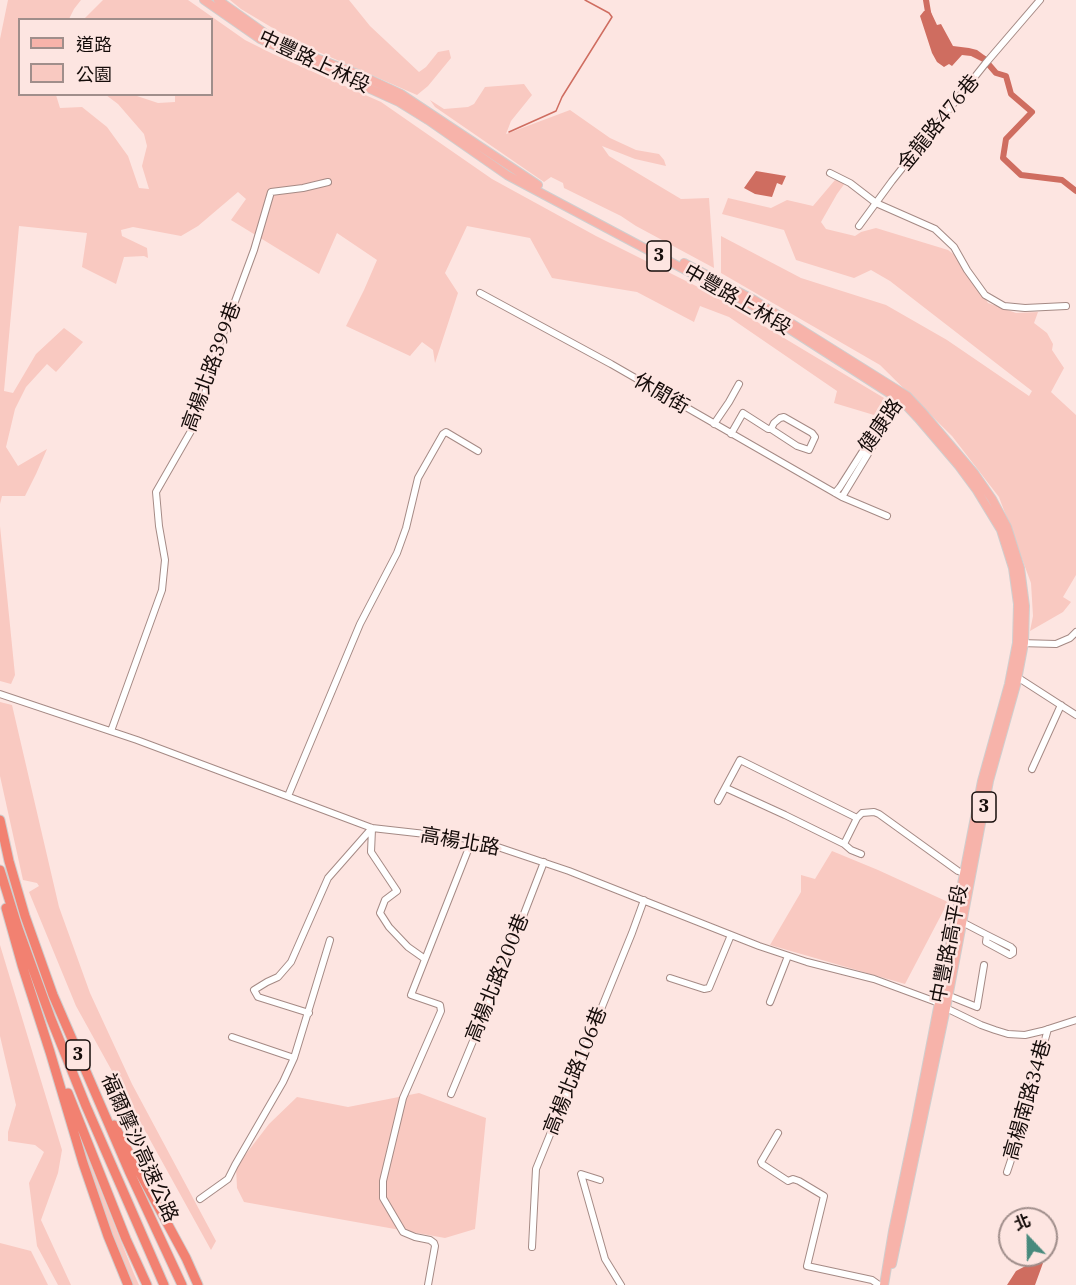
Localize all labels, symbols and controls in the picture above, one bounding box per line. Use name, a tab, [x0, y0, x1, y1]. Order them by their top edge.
legend	[18, 18, 213, 96]
street label: 中豐路上林段	[255, 26, 373, 98]
text: 道路	[76, 33, 112, 56]
text: 公園	[76, 63, 112, 86]
street label: 金龍路476巷	[893, 70, 985, 176]
road number: 3	[647, 241, 671, 271]
street label: 中豐路上林段	[679, 260, 795, 340]
street label: 高楊北路399巷	[177, 299, 247, 435]
street label: 休閒街	[629, 369, 693, 419]
street label: 健康路	[854, 395, 908, 457]
road number: 3	[972, 792, 996, 822]
street label: 高楊北路	[419, 823, 501, 861]
street label: 中豐路高平段	[927, 883, 973, 1005]
street label: 高楊北路200巷	[461, 910, 535, 1046]
street label: 高楊北路106巷	[539, 1003, 613, 1139]
street label: 高楊南路34巷	[999, 1037, 1057, 1163]
road number: 3	[66, 1040, 90, 1070]
street label: 福爾摩沙高速公路	[95, 1070, 183, 1226]
north arrow	[998, 1207, 1058, 1267]
text: 北	[1011, 1210, 1033, 1234]

